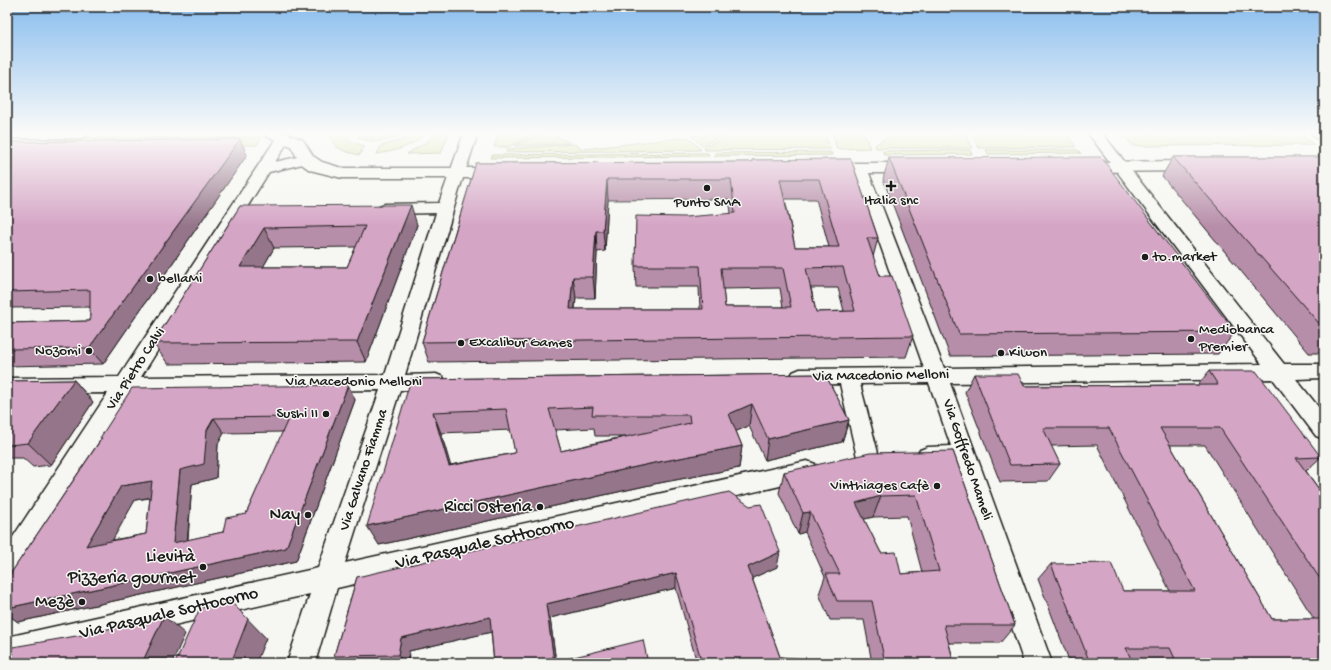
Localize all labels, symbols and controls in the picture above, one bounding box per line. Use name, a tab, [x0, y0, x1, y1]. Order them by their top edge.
marker: Italia snc	[886, 181, 896, 191]
marker: Punto SMA	[702, 183, 712, 193]
place label: Italia snc	[864, 192, 919, 210]
place label: Punto SMA	[673, 194, 741, 212]
place label: to.market	[1152, 248, 1218, 266]
marker: to.market	[1140, 252, 1150, 262]
place label: bellaMi	[158, 270, 202, 288]
marker: bellaMi	[145, 274, 155, 284]
place label: Mediobanca Premier	[1198, 321, 1274, 356]
street label: Via Pietro Calvi	[102, 324, 169, 415]
place label: Excalibur Games	[469, 334, 572, 352]
marker: Mediobanca Premier	[1186, 334, 1196, 344]
marker: Excalibur Games	[456, 338, 466, 348]
place label: Nozomi	[35, 342, 81, 360]
place label: Kiwon	[1009, 344, 1047, 362]
marker: Nozomi	[84, 346, 94, 356]
marker: Kiwon	[996, 348, 1006, 358]
street label: Via Macedonio Melloni	[812, 366, 949, 386]
street label: Via Macedonio Melloni	[285, 373, 422, 391]
street label: Via Goffredo Mameli	[938, 396, 996, 523]
place label: Sushi II	[276, 405, 318, 423]
street label: Via Galvano Fiamma	[336, 406, 392, 534]
marker: Sushi II	[321, 409, 331, 419]
place label: Vinthiages Cafè	[829, 477, 929, 495]
marker: Vinthiages Cafè	[932, 481, 942, 491]
place label: Ricci Osteria	[444, 497, 533, 518]
marker: Ricci Osteria	[535, 502, 545, 512]
place label: Nay	[269, 505, 300, 526]
marker: Nay	[303, 510, 313, 520]
street label: Via Pasquale Sottocorno	[393, 513, 576, 575]
place label: Lievità Pizzeria gourmet	[67, 547, 197, 589]
marker: Lievità Pizzeria gourmet	[198, 562, 208, 572]
street label: Via Pasquale Sottocorno	[77, 583, 260, 645]
place label: Mezè	[35, 592, 75, 613]
marker: Mezè	[77, 597, 87, 607]

